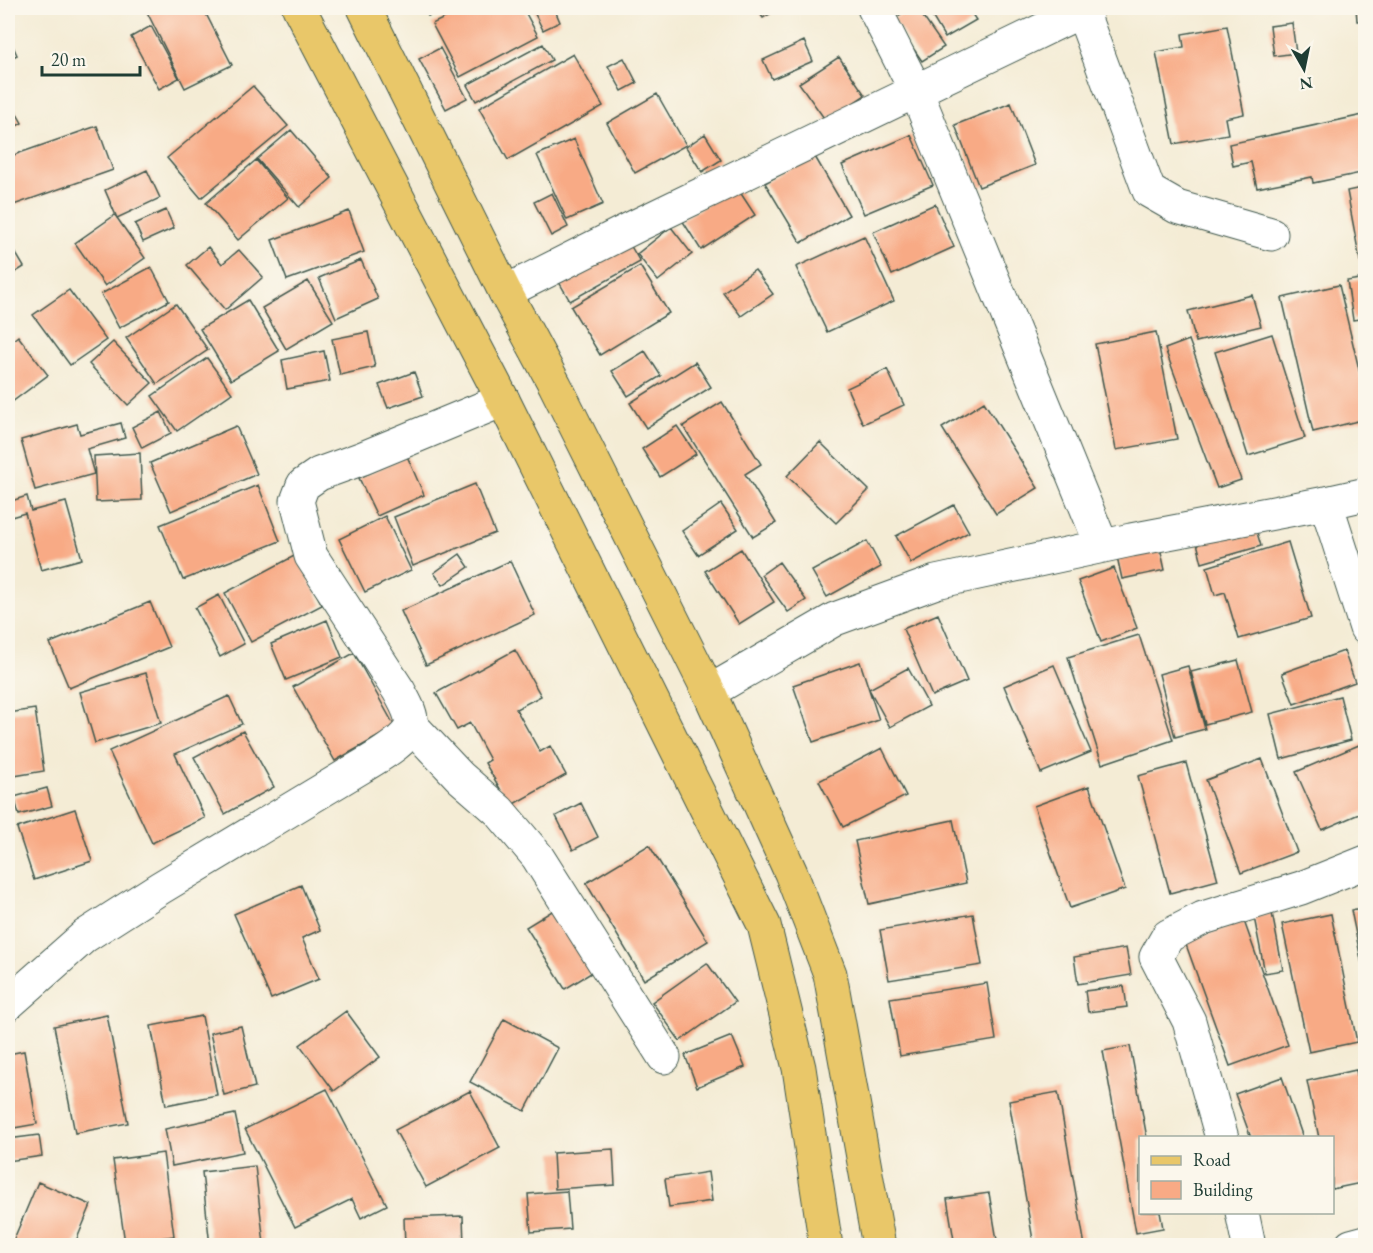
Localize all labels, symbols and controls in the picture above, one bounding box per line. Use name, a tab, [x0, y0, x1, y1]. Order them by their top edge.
scale bar	[42, 39, 140, 77]
north arrow	[1274, 39, 1334, 99]
text: 20 m	[51, 48, 86, 71]
text: N	[1298, 72, 1314, 95]
legend	[1139, 1136, 1334, 1214]
text: Road	[1193, 1148, 1232, 1171]
text: Building	[1193, 1178, 1253, 1201]

